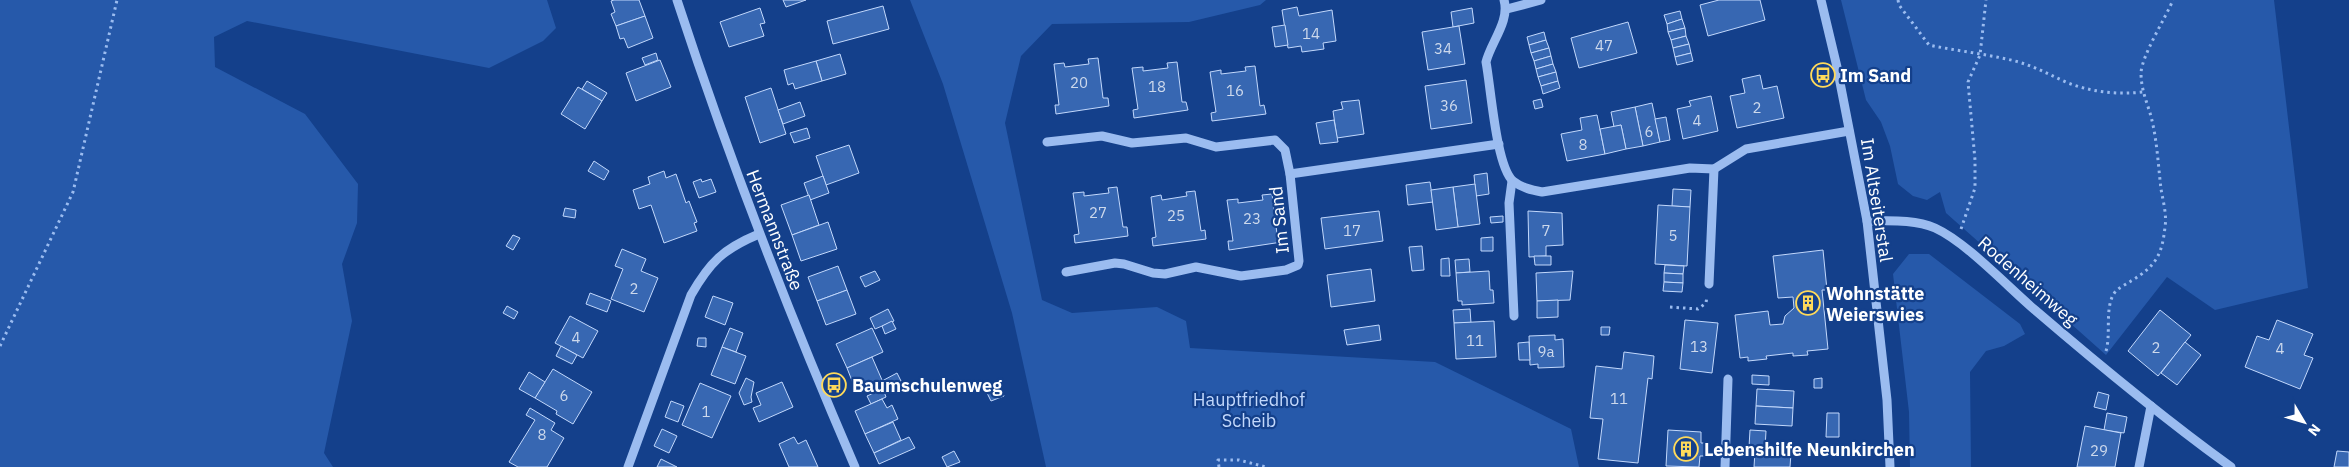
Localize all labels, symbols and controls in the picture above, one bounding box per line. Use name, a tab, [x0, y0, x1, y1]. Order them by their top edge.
house number: 14	[1302, 24, 1320, 43]
house number: 47	[1595, 36, 1613, 55]
house number: 34	[1434, 39, 1452, 58]
bus stop icon: Im Sand	[1810, 62, 1836, 88]
place label: Im Sand	[1840, 64, 1911, 87]
house number: 20	[1070, 73, 1088, 92]
house number: 18	[1148, 77, 1166, 96]
house number: 16	[1226, 81, 1244, 100]
house number: 36	[1440, 96, 1458, 115]
house number: 2	[1752, 98, 1762, 117]
house number: 4	[1692, 111, 1702, 130]
house number: 6	[1644, 122, 1654, 141]
house number: 8	[1578, 135, 1588, 154]
street label: Im Altseiterstal	[1856, 136, 1898, 264]
street label: Hermannstraße	[741, 166, 809, 294]
street label: Im Sand	[1264, 185, 1294, 255]
house number: 27	[1089, 203, 1107, 222]
house number: 25	[1167, 206, 1185, 225]
house number: 23	[1243, 209, 1261, 228]
house number: 17	[1343, 221, 1361, 240]
house number: 7	[1541, 221, 1551, 240]
house number: 5	[1668, 226, 1678, 245]
street label: Rodenheimweg	[1973, 231, 2083, 331]
house number: 2	[629, 279, 639, 298]
place label: Wohnstätte Weierswies	[1826, 282, 1924, 326]
building icon: Wohnstätte Weierswies	[1795, 290, 1821, 316]
house number: 4	[571, 328, 581, 347]
house number: 11	[1466, 331, 1484, 350]
house number: 13	[1690, 337, 1708, 356]
house number: 2	[2151, 338, 2161, 357]
house number: 4	[2275, 339, 2285, 358]
house number: 9a	[1537, 342, 1555, 361]
bus stop icon: Baumschulenweg	[821, 372, 847, 398]
place label: Baumschulenweg	[852, 374, 1002, 397]
house number: 6	[559, 386, 569, 405]
park label: Hauptfriedhof Scheib	[1193, 388, 1305, 432]
house number: 11	[1610, 389, 1628, 408]
north arrow	[2279, 397, 2329, 447]
house number: 1	[701, 402, 711, 421]
text: N	[2304, 420, 2324, 440]
house number: 8	[537, 425, 547, 444]
building icon: Lebenshilfe Neunkirchen	[1673, 436, 1699, 462]
place label: Lebenshilfe Neunkirchen	[1704, 438, 1915, 461]
house number: 29	[2090, 441, 2108, 460]

